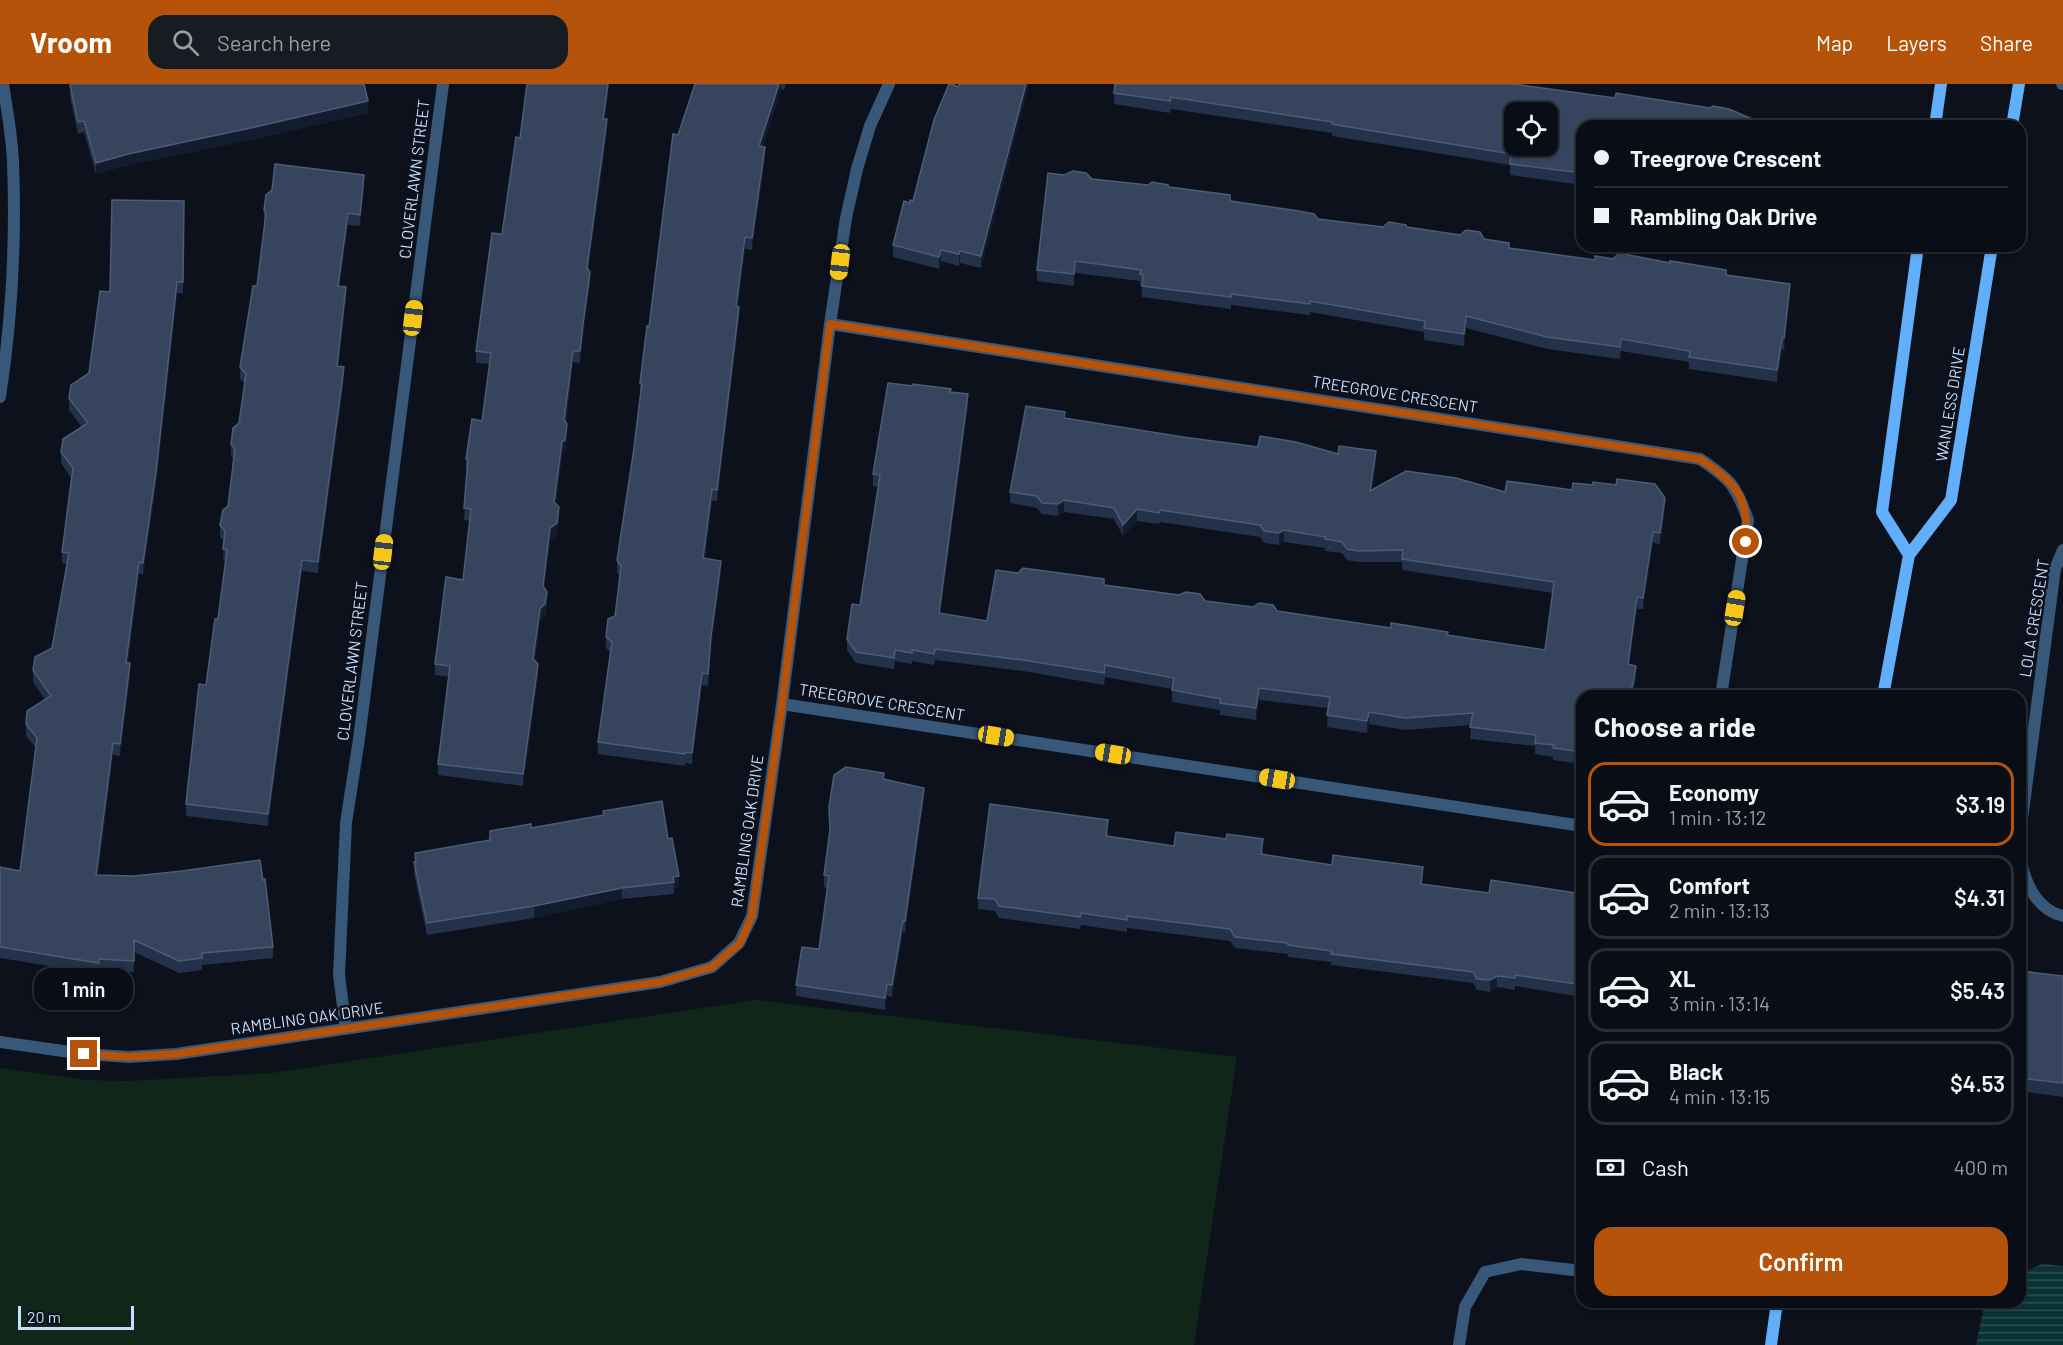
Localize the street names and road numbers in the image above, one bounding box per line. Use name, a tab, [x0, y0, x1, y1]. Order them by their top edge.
street label: CLOVERLAWN STREET	[394, 98, 433, 260]
street label: WANLESS DRIVE	[1931, 345, 1968, 463]
street label: TREEGROVE CRESCENT	[1311, 371, 1479, 416]
street label: LOLA CRESCENT	[2015, 557, 2052, 678]
street label: CLOVERLAWN STREET	[332, 580, 371, 742]
street label: TREEGROVE CRESCENT	[798, 679, 966, 724]
street label: RAMBLING OAK DRIVE	[726, 753, 767, 908]
street label: RAMBLING OAK DRIVE	[229, 997, 384, 1038]

